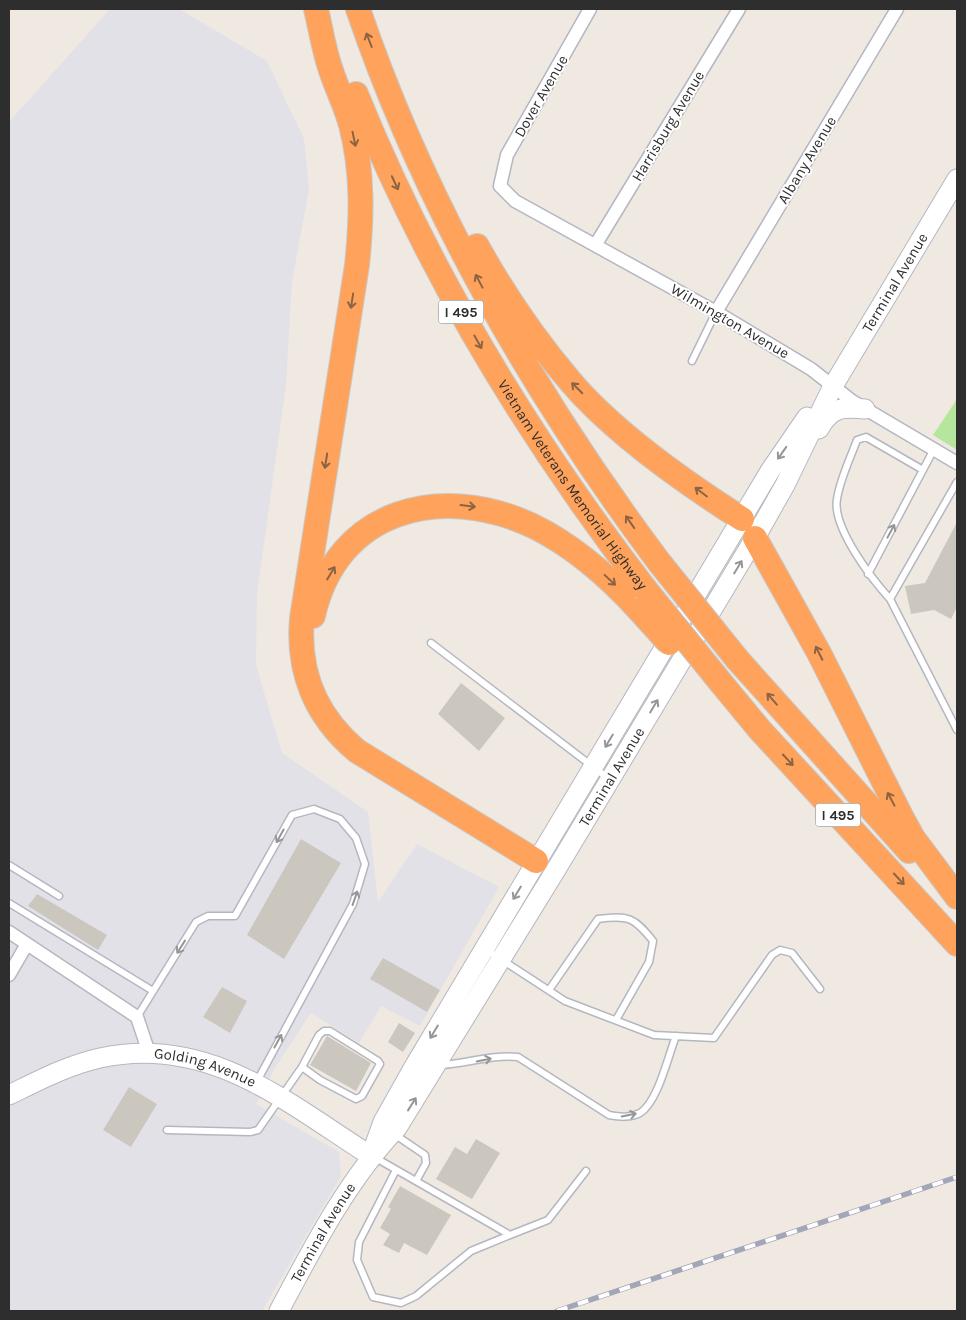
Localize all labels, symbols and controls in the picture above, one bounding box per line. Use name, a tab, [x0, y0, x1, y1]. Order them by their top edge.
one-way arrow	[364, 33, 373, 48]
street label: Dover Avenue	[510, 52, 572, 140]
street label: Harrisburg Avenue	[628, 67, 708, 185]
street label: Albany Avenue	[774, 113, 840, 207]
one-way arrow	[350, 131, 359, 147]
one-way arrow	[391, 175, 400, 190]
street label: Terminal Avenue	[858, 230, 932, 336]
one-way arrow	[474, 274, 483, 289]
street label: Wilmington Avenue	[668, 280, 792, 362]
one-way arrow	[346, 292, 356, 308]
road number: I 495	[438, 300, 484, 324]
one-way arrow	[473, 335, 483, 349]
street label: Vietnam Veterans Memorial Highway	[494, 377, 651, 593]
one-way arrow	[570, 382, 583, 394]
one-way arrow	[777, 446, 787, 460]
one-way arrow	[321, 453, 331, 469]
one-way arrow	[695, 486, 708, 497]
one-way arrow	[460, 502, 476, 512]
one-way arrow	[625, 516, 635, 530]
one-way arrow	[886, 524, 896, 538]
one-way arrow	[733, 560, 743, 575]
one-way arrow	[326, 566, 336, 580]
one-way arrow	[603, 575, 616, 586]
one-way arrow	[814, 646, 824, 661]
one-way arrow	[766, 692, 778, 705]
one-way arrow	[650, 700, 660, 714]
street label: Terminal Avenue	[575, 724, 648, 830]
one-way arrow	[603, 733, 613, 747]
one-way arrow	[782, 754, 794, 767]
one-way arrow	[886, 792, 896, 807]
road number: I 495	[816, 804, 860, 826]
one-way arrow	[275, 828, 284, 843]
one-way arrow	[893, 873, 905, 886]
one-way arrow	[512, 885, 522, 899]
one-way arrow	[350, 890, 360, 906]
one-way arrow	[175, 940, 185, 954]
one-way arrow	[429, 1025, 439, 1039]
one-way arrow	[274, 1034, 284, 1049]
street label: Golding Avenue	[154, 1044, 259, 1091]
one-way arrow	[476, 1055, 492, 1064]
one-way arrow	[407, 1098, 417, 1112]
one-way arrow	[621, 1110, 637, 1119]
street label: Terminal Avenue	[287, 1179, 359, 1286]

